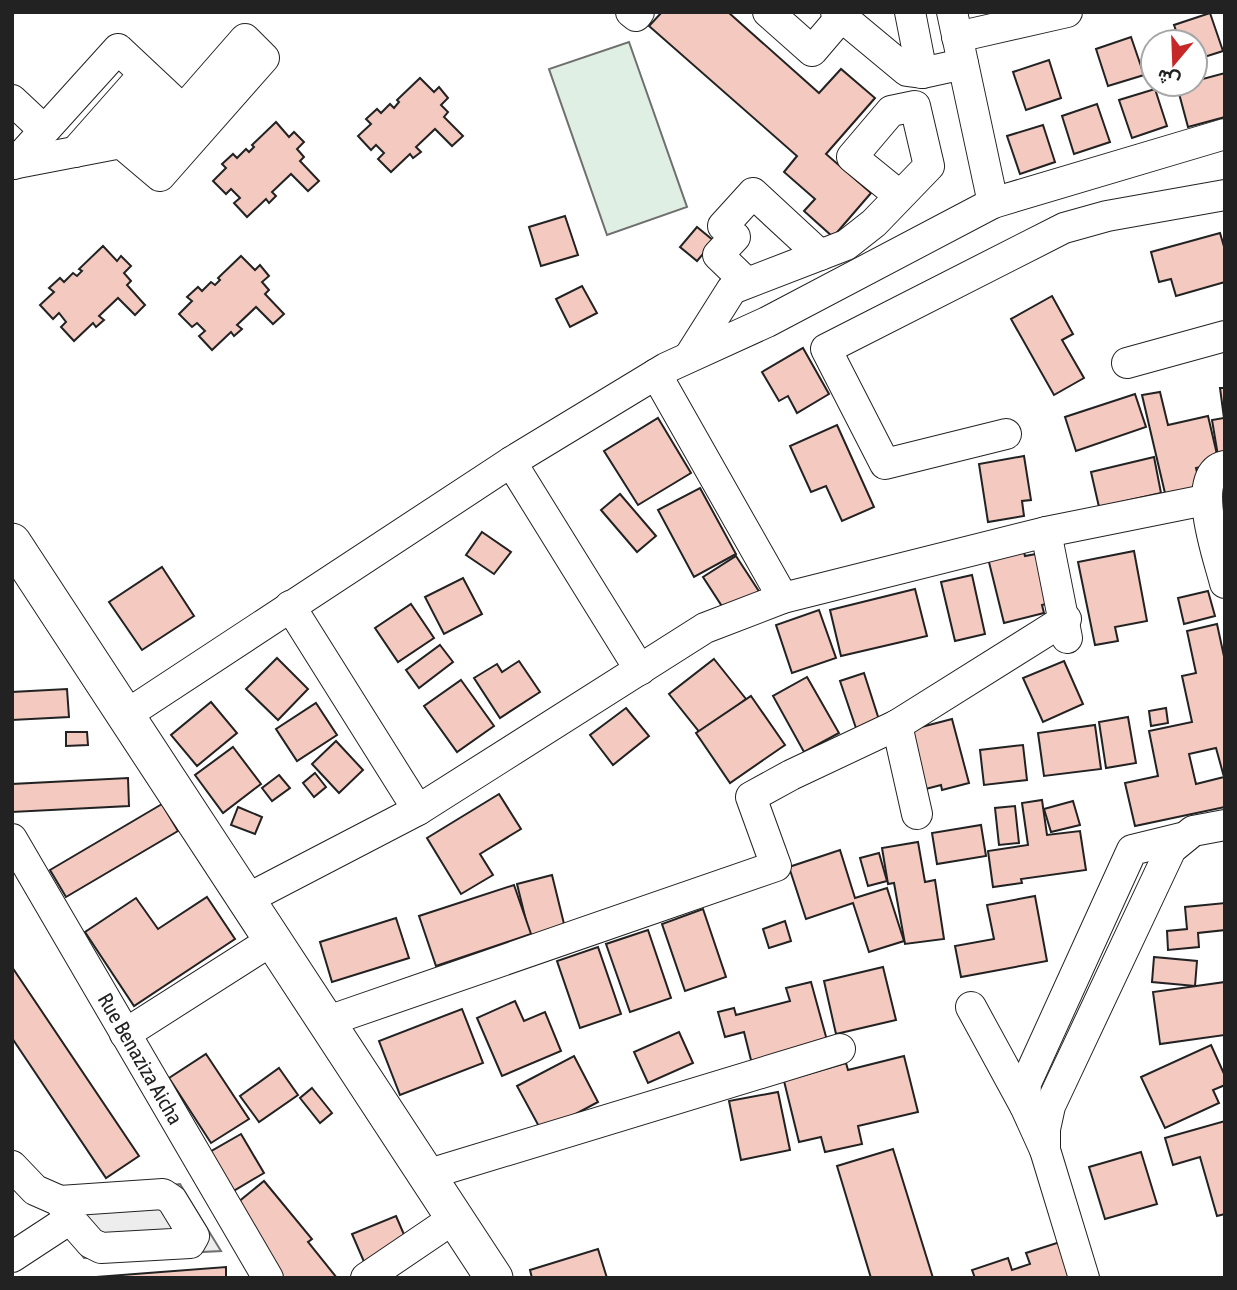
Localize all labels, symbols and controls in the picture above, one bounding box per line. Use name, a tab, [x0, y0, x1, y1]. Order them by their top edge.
north arrow	[1139, 28, 1209, 98]
text: ش	[1154, 64, 1183, 93]
street label: Rue Benaziza Aicha	[93, 988, 188, 1129]

